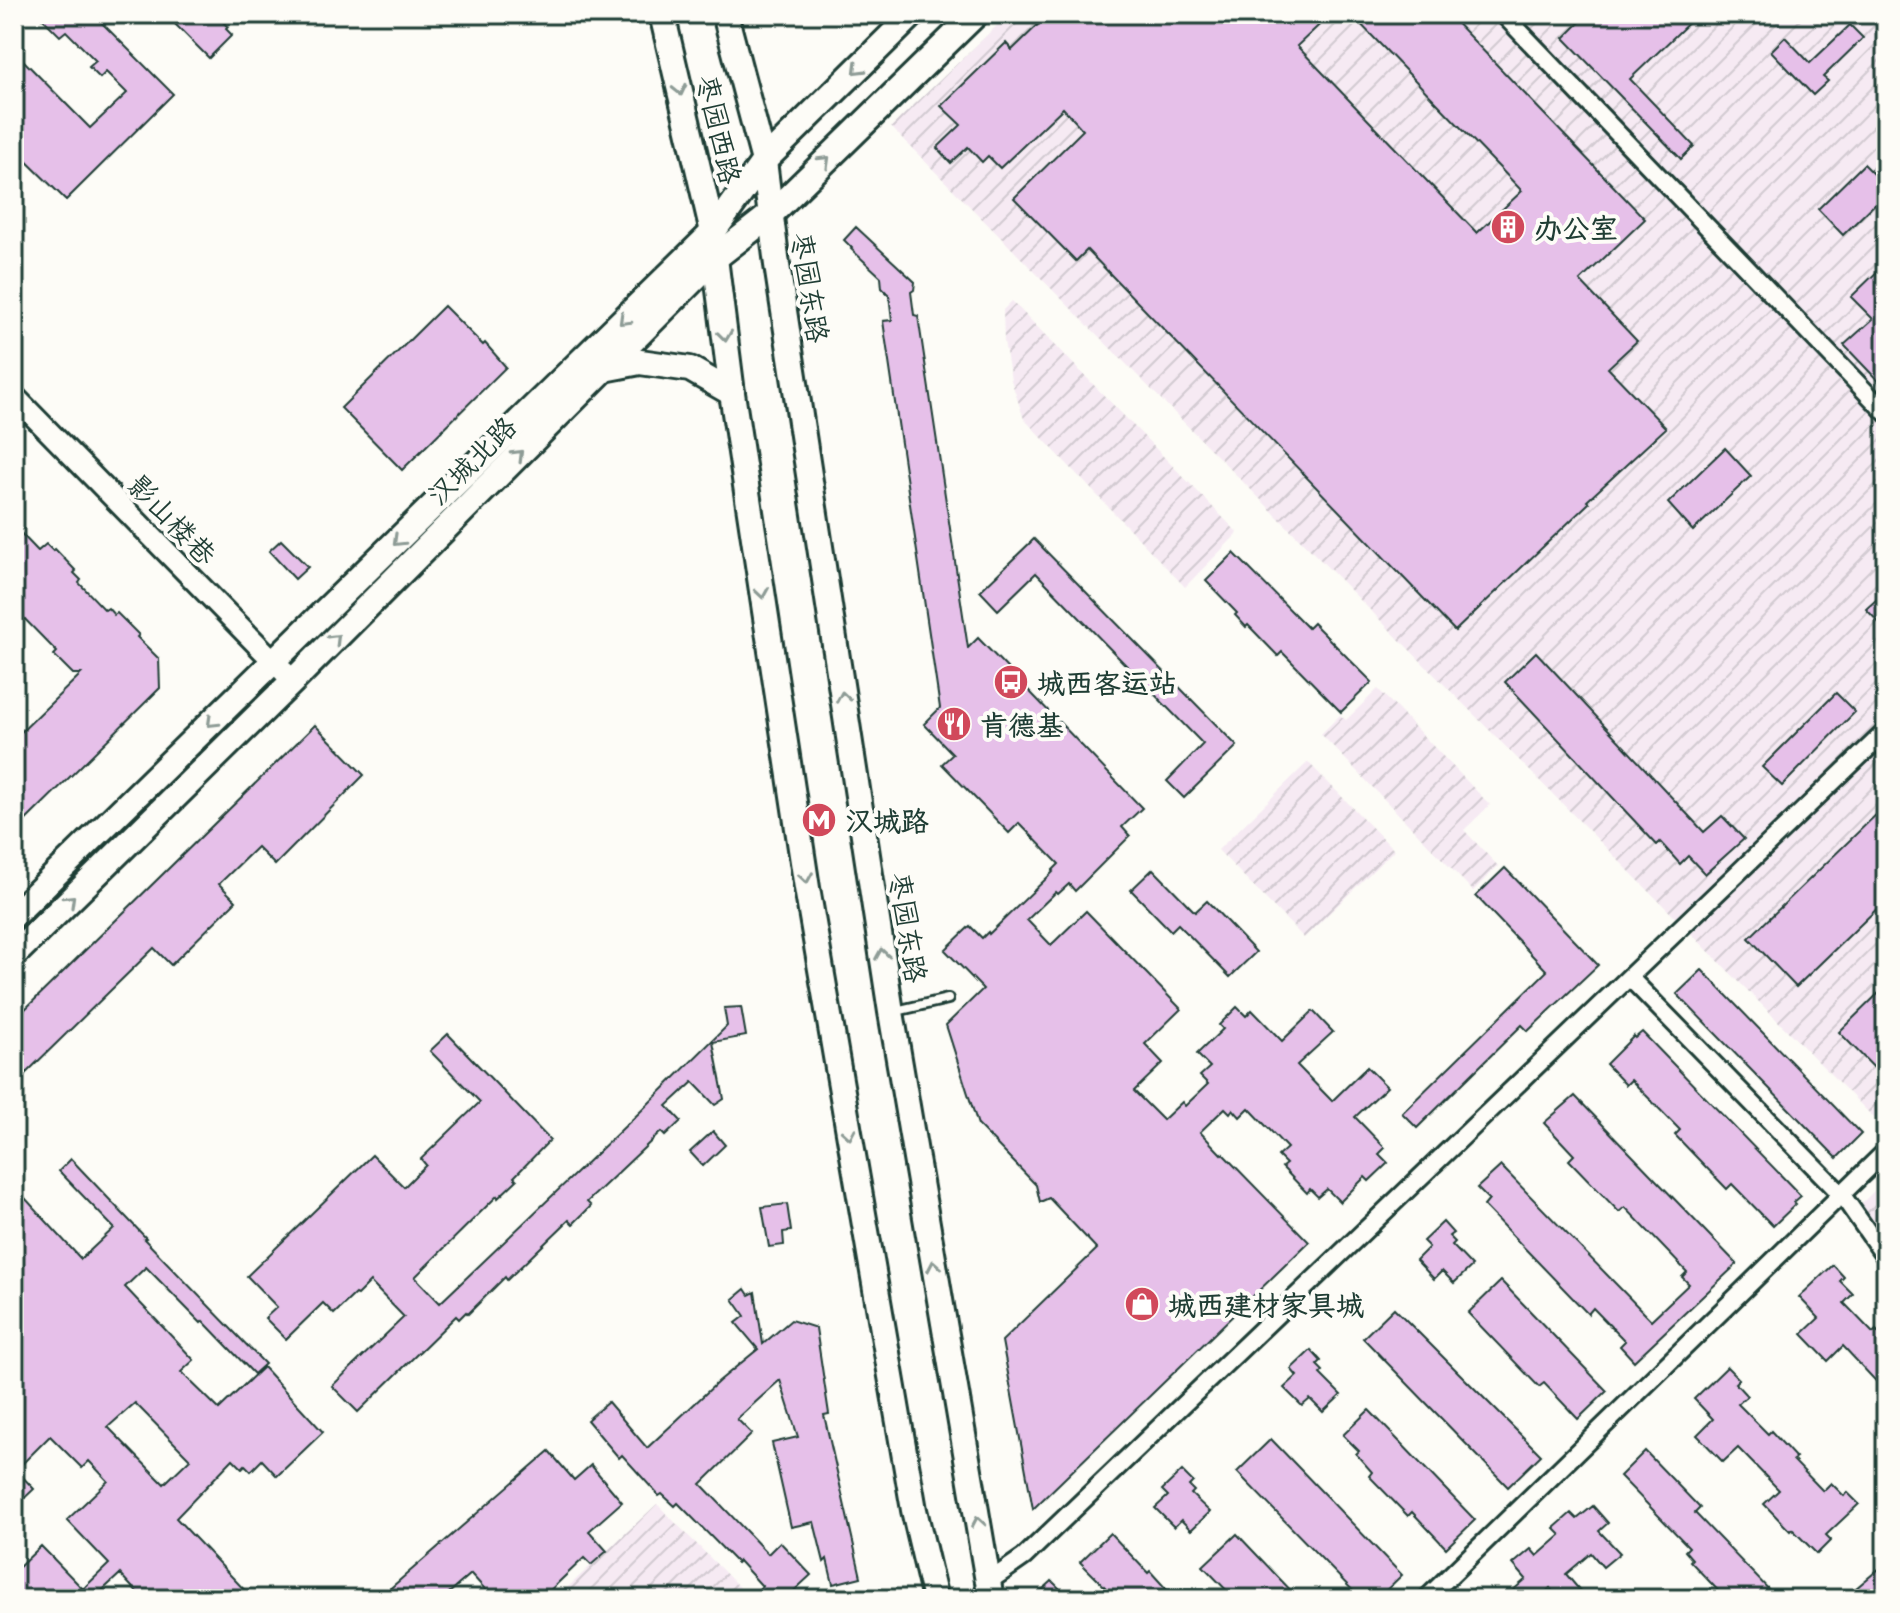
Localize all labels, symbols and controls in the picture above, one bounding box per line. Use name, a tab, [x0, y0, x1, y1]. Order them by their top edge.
one-way arrow	[853, 60, 867, 74]
street label: 枣园西路	[690, 70, 750, 188]
one-way arrow	[671, 83, 688, 96]
one-way arrow	[816, 155, 830, 170]
building icon: 办公室	[1489, 208, 1527, 246]
place label: 办公室	[1534, 209, 1618, 245]
street label: 枣园东路	[784, 229, 838, 345]
one-way arrow	[619, 310, 633, 325]
one-way arrow	[716, 330, 733, 343]
street label: 汉城北路	[419, 408, 523, 512]
one-way arrow	[509, 450, 523, 464]
street label: 影山楼巷	[121, 466, 226, 573]
one-way arrow	[393, 531, 407, 546]
one-way arrow	[753, 586, 770, 600]
one-way arrow	[326, 634, 340, 648]
bus stop icon: 城西客运站	[992, 663, 1030, 701]
place label: 城西客运站	[1037, 664, 1177, 700]
one-way arrow	[836, 690, 853, 704]
restaurant icon: 肯德基	[935, 705, 973, 743]
place label: 肯德基	[980, 706, 1064, 742]
one-way arrow	[207, 713, 221, 728]
metro station icon: 汉城路	[800, 801, 838, 839]
place label: 汉城路	[845, 802, 929, 838]
street label: 枣园东路	[882, 869, 936, 985]
one-way arrow	[797, 871, 814, 885]
one-way arrow	[61, 895, 75, 909]
one-way arrow	[874, 947, 891, 961]
one-way arrow	[839, 1127, 856, 1141]
one-way arrow	[926, 1259, 943, 1273]
shop icon: 城西建材家具城	[1123, 1285, 1161, 1323]
place label: 城西建材家具城	[1168, 1286, 1364, 1322]
one-way arrow	[970, 1515, 987, 1529]

